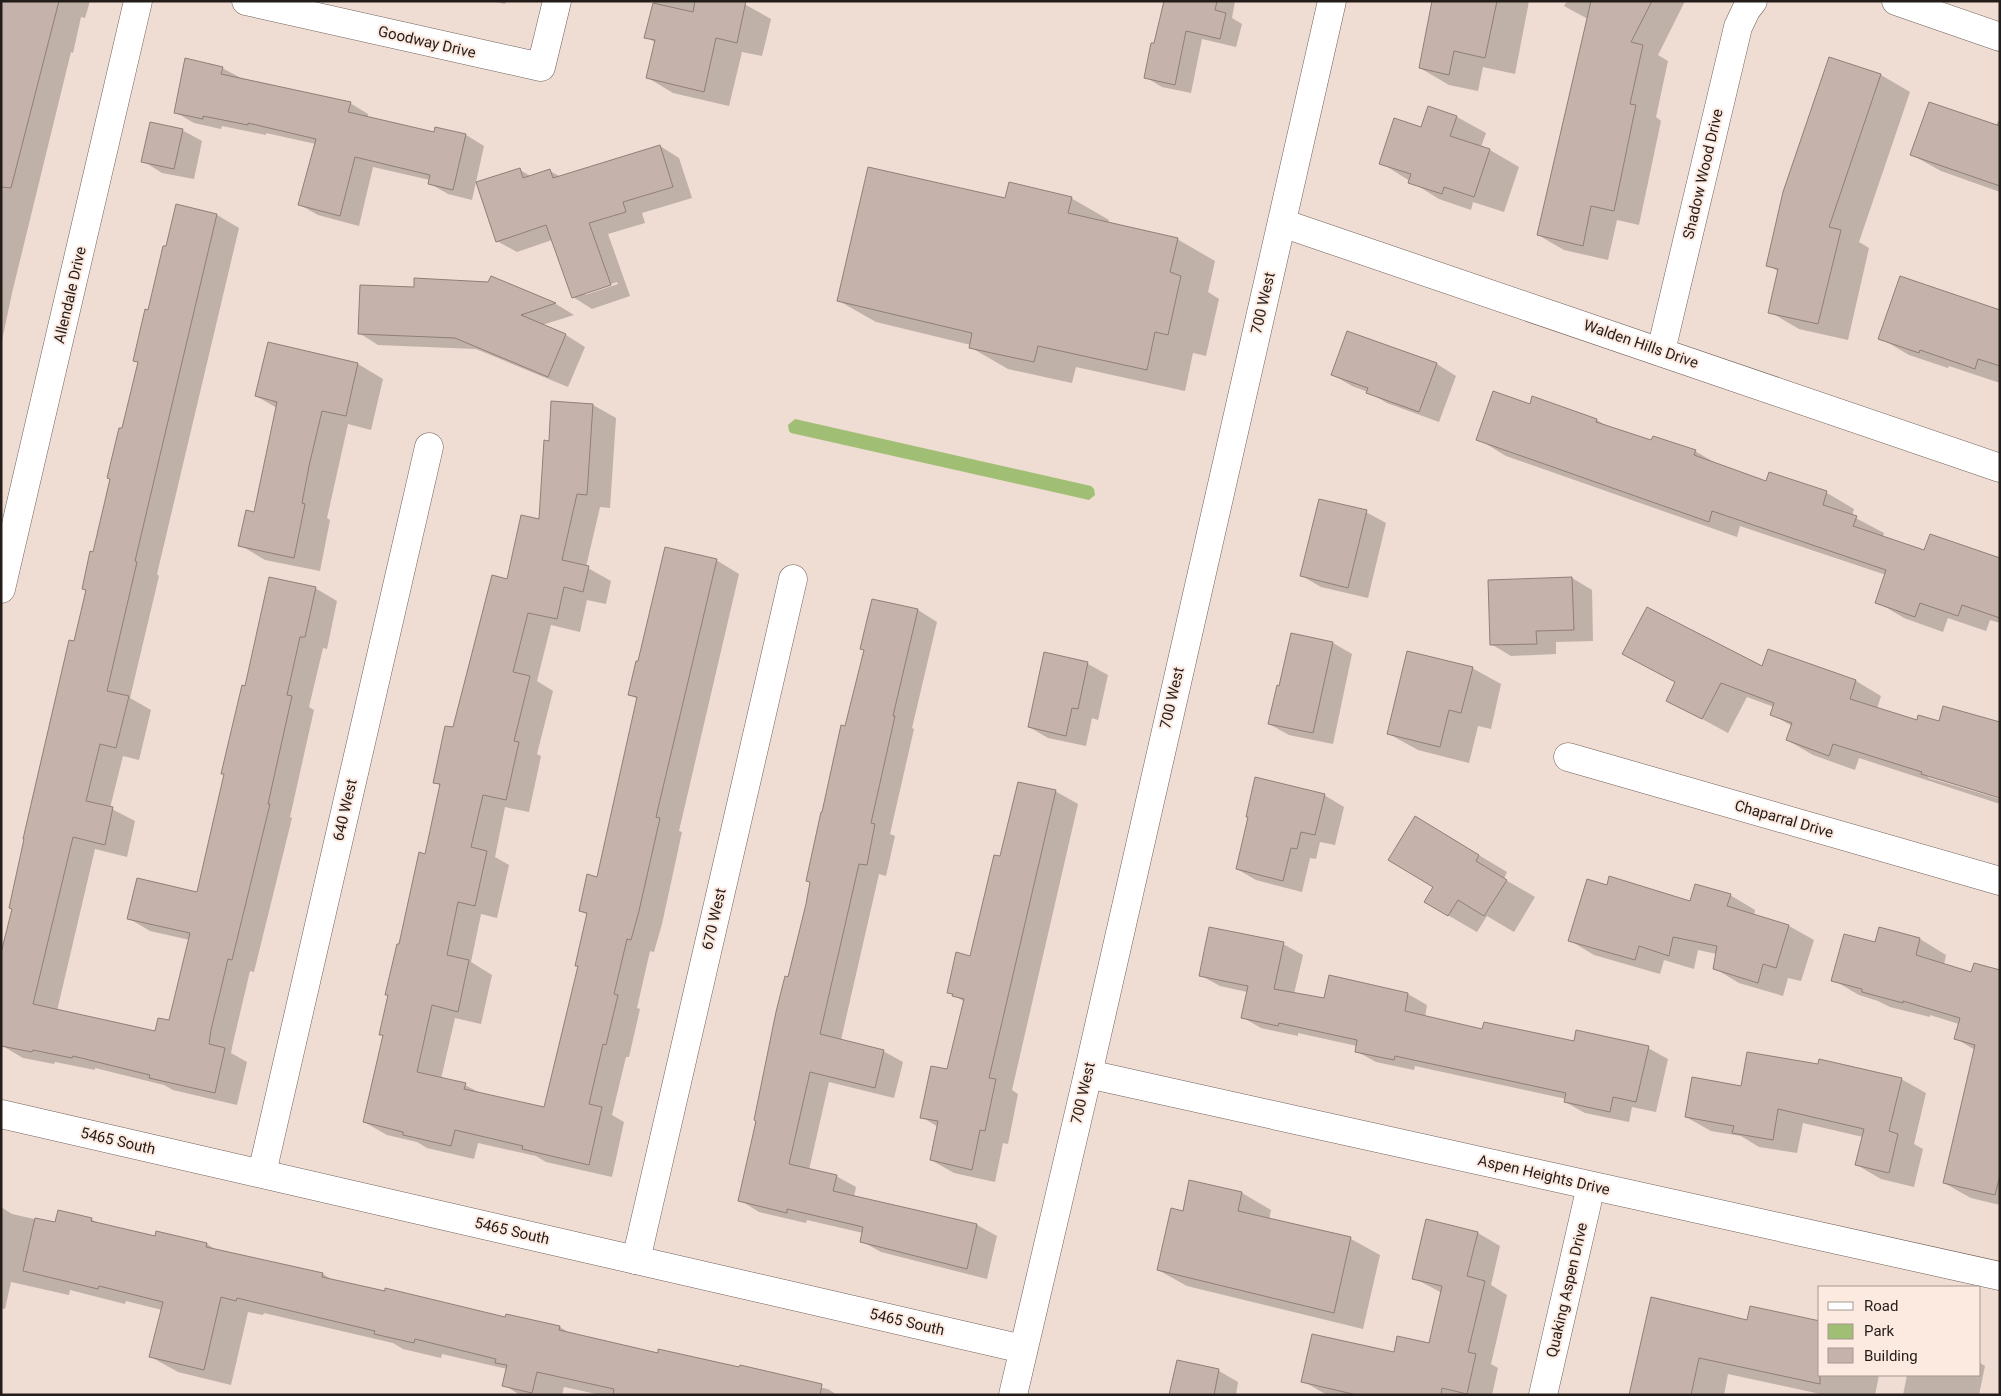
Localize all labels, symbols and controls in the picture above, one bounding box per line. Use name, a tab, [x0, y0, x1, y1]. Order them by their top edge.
street label: Goodway Drive	[376, 22, 478, 62]
street label: Shadow Wood Drive	[1679, 107, 1727, 241]
street label: Allendale Drive	[50, 245, 90, 345]
street label: 700 West	[1247, 270, 1279, 336]
street label: Walden Hills Drive	[1581, 316, 1701, 372]
street label: 700 West	[1156, 665, 1188, 731]
street label: 640 West	[329, 777, 361, 843]
street label: Chaparral Drive	[1733, 796, 1835, 842]
street label: 670 West	[698, 886, 730, 952]
street label: 700 West	[1067, 1060, 1099, 1126]
street label: 5465 South	[79, 1124, 157, 1158]
street label: Aspen Heights Drive	[1476, 1151, 1612, 1199]
street label: 5465 South	[473, 1214, 551, 1248]
street label: Quaking Aspen Drive	[1543, 1221, 1591, 1359]
legend	[1818, 1286, 1981, 1376]
text: Road	[1864, 1297, 1898, 1315]
street label: 5465 South	[868, 1305, 946, 1339]
text: Park	[1864, 1322, 1895, 1340]
text: Building	[1864, 1347, 1918, 1365]

